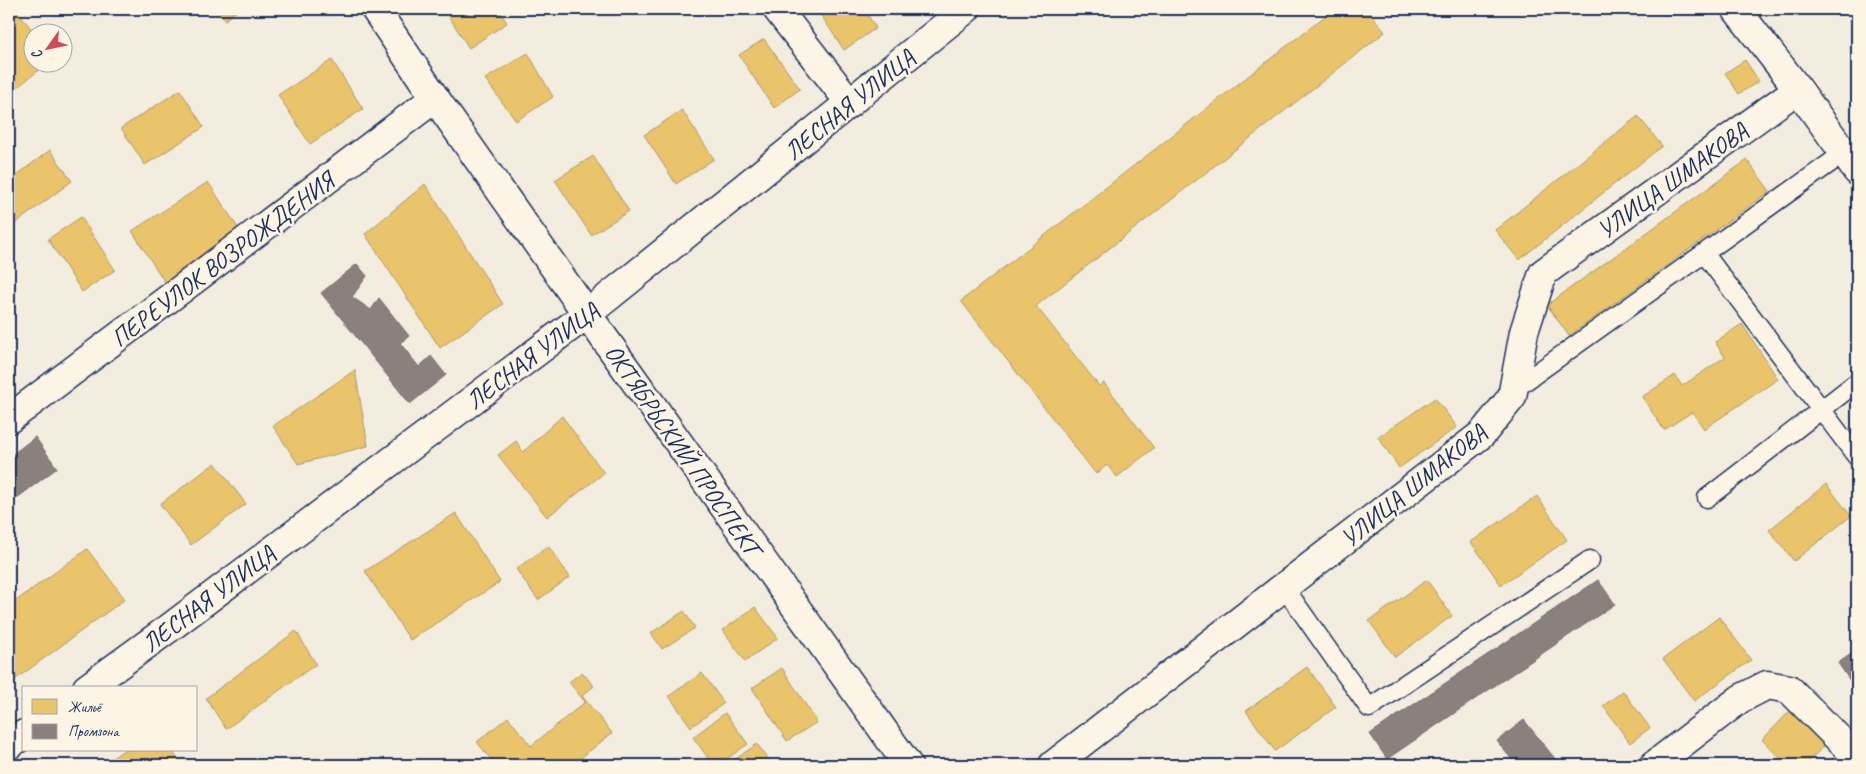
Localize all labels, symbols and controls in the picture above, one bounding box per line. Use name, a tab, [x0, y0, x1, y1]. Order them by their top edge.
north arrow	[22, 22, 72, 72]
street label: ЛЕСНАЯ УЛИЦА	[778, 42, 922, 167]
text: С	[27, 46, 47, 62]
street label: УЛИЦА ШМАКОВА	[1591, 115, 1755, 246]
street label: ПЕРЕУЛОК ВОЗРОЖДЕНИЯ	[105, 163, 344, 354]
street label: ЛЕСНАЯ УЛИЦА	[459, 295, 606, 416]
street label: ОКТЯБРЬСКИЙ ПРОСПЕКТ	[597, 338, 771, 567]
street label: УЛИЦА ШМАКОВА	[1334, 417, 1494, 554]
street label: ЛЕСНАЯ УЛИЦА	[135, 538, 282, 659]
legend	[22, 686, 198, 752]
text: Жильё	[68, 698, 103, 717]
text: Промзона	[68, 722, 120, 741]

